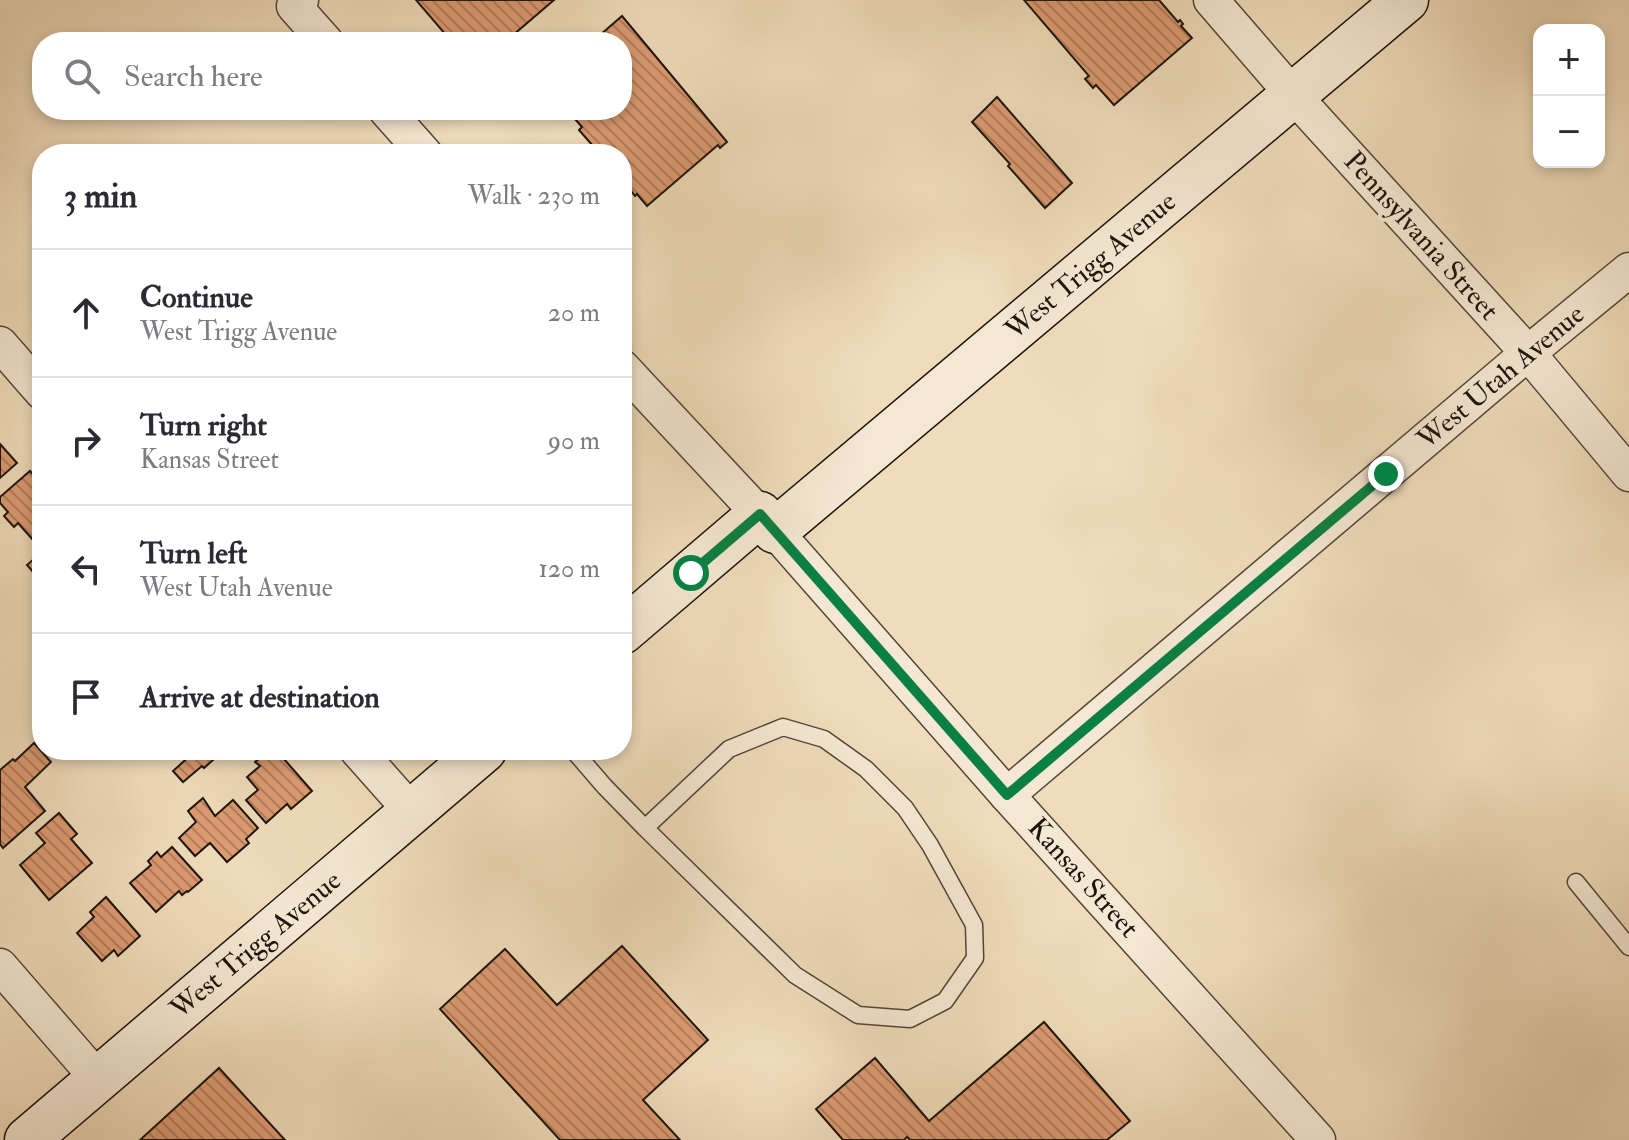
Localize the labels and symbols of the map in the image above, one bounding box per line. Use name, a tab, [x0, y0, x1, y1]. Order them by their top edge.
street label: Pennsylvania Street	[1336, 144, 1506, 328]
street label: West Trigg Avenue	[998, 184, 1184, 348]
street label: West Utah Avenue	[1410, 297, 1592, 458]
route end	[1368, 456, 1404, 492]
route start	[673, 555, 709, 591]
street label: Kansas Street	[1020, 811, 1146, 945]
street label: West Trigg Avenue	[163, 863, 349, 1027]

